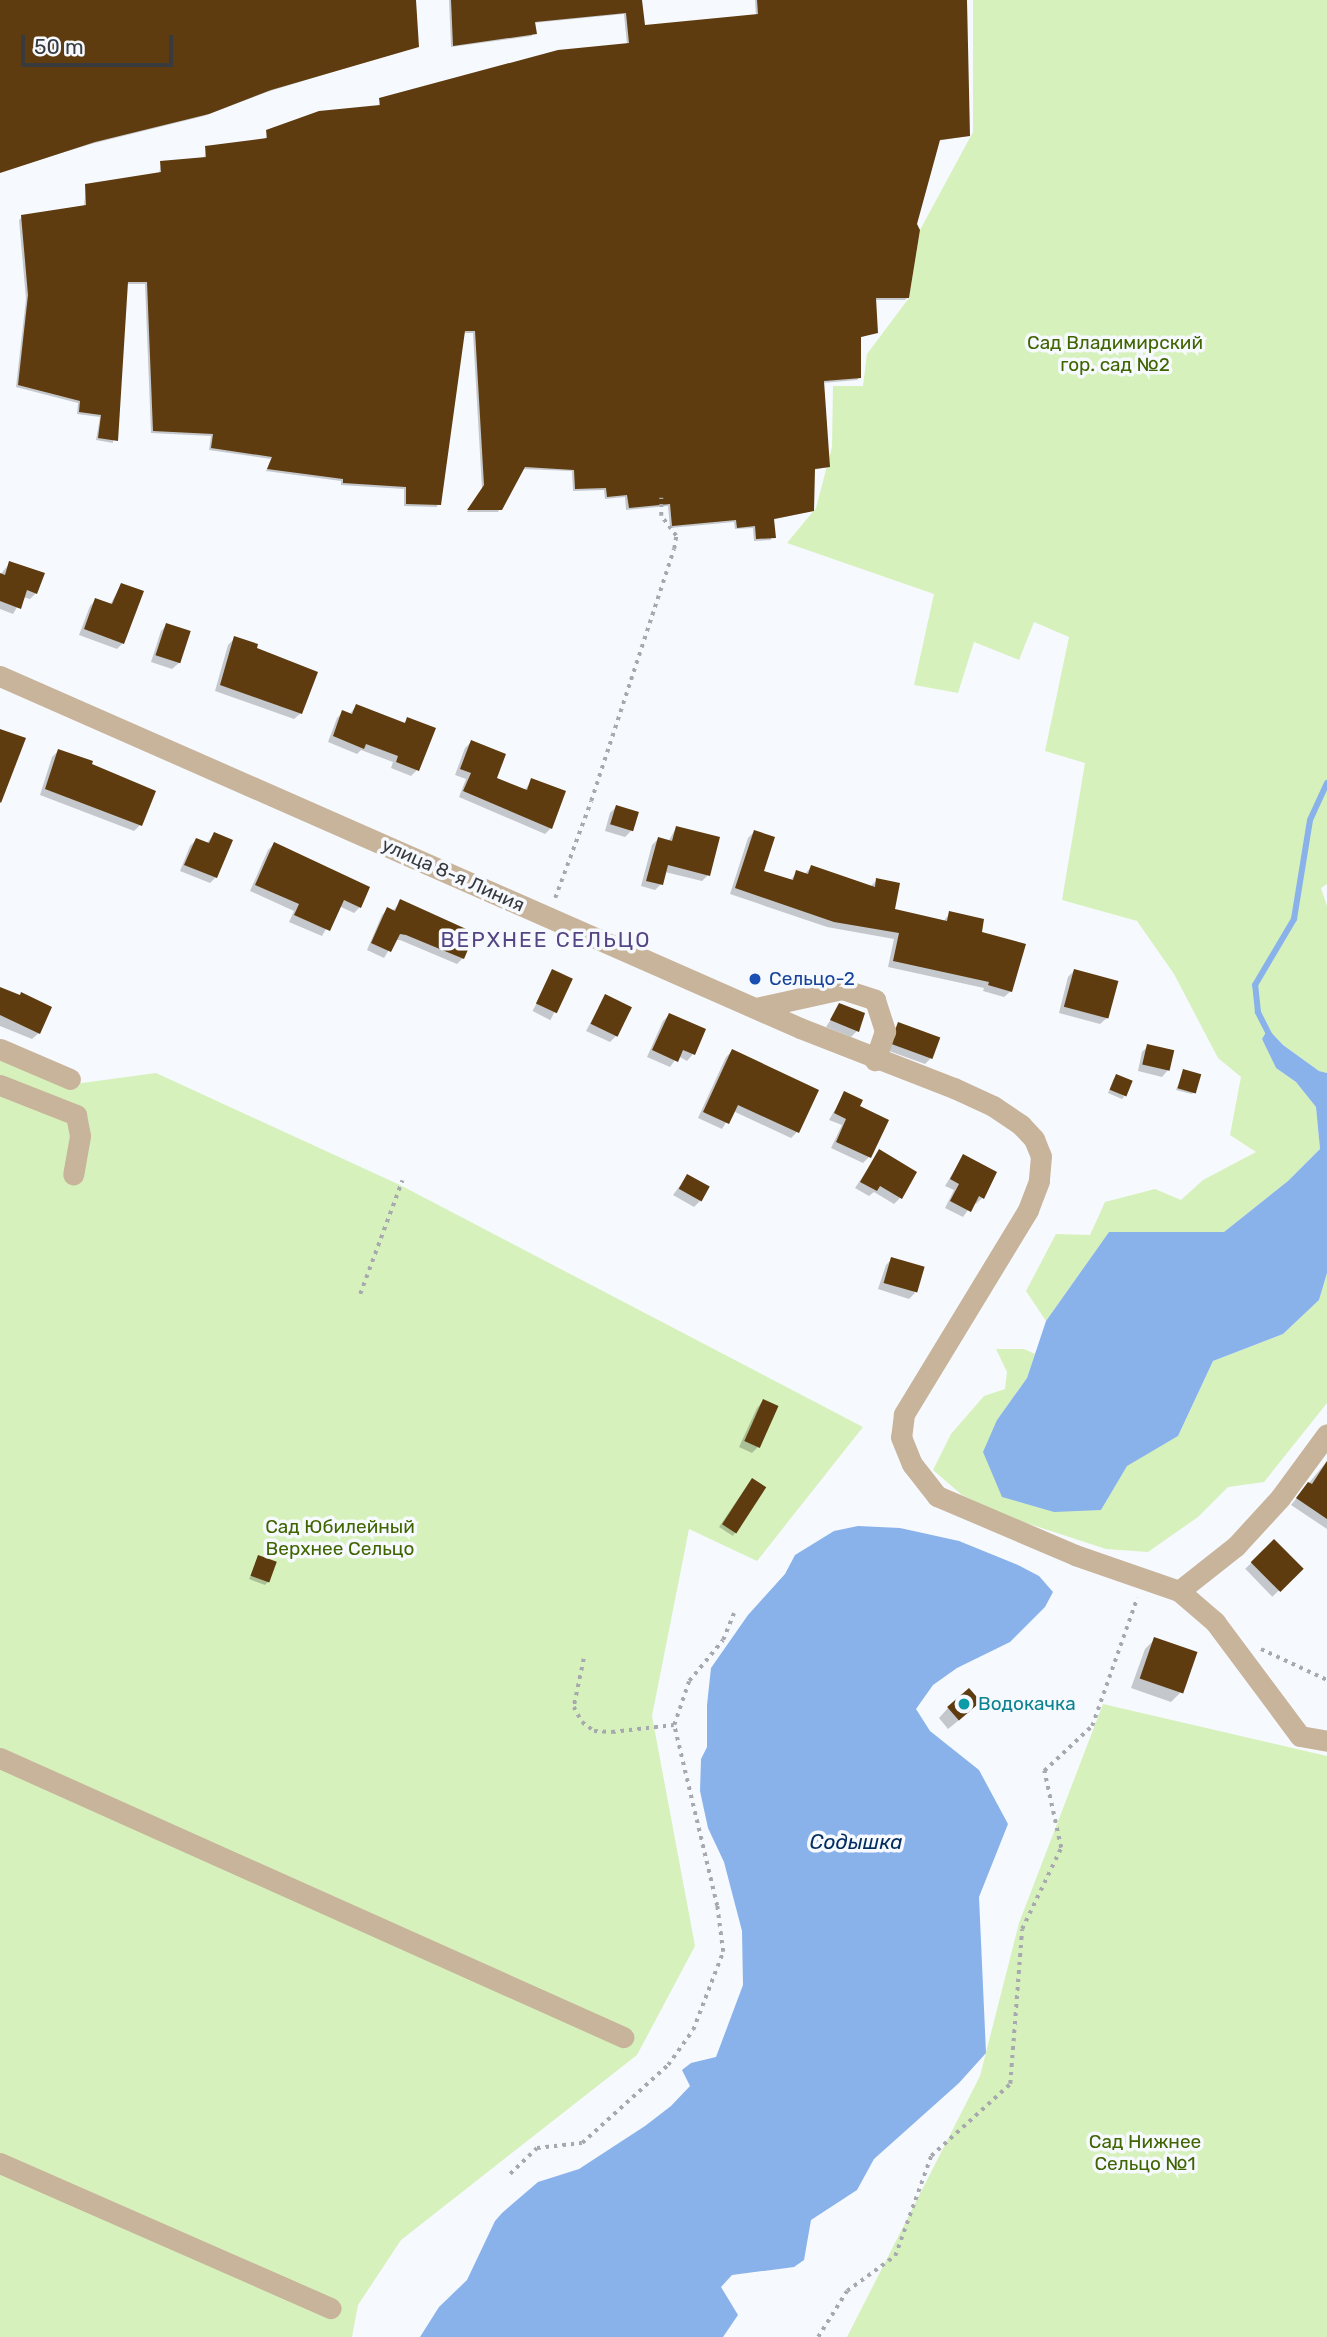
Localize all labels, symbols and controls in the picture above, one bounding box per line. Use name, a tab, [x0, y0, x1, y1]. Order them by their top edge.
scale bar	[24, 21, 177, 65]
text: 50 m	[34, 34, 84, 59]
park label: Сад Владимирский гор. сад №2	[1027, 332, 1203, 376]
street label: улица 8-я Линия	[378, 833, 528, 917]
district label: ВЕРХНЕЕ СЕЛЬЦО	[442, 927, 650, 953]
place label: Сельцо-2	[769, 968, 855, 990]
marker: Сельцо-2	[747, 971, 763, 987]
park label: Сад Юбилейный Верхнее Сельцо	[265, 1516, 415, 1560]
place label: Водокачка	[978, 1693, 1076, 1715]
marker: Водокачка	[956, 1696, 972, 1712]
water label: Содышка	[809, 1829, 903, 1855]
park label: Сад Нижнее Сельцо №1	[1089, 2131, 1201, 2175]

